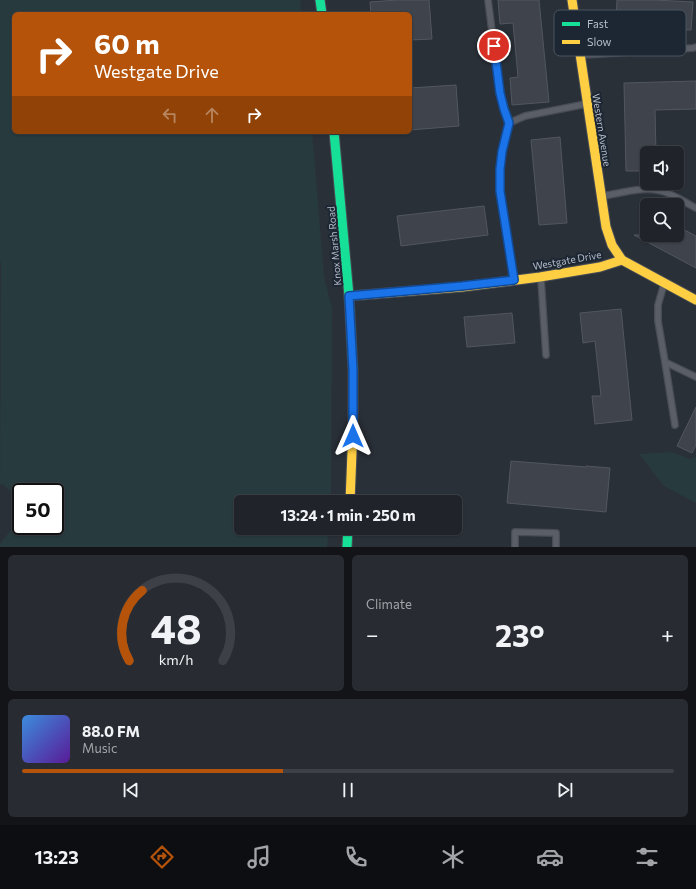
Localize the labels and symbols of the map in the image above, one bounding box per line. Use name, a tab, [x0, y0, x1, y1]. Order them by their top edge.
legend	[554, 10, 686, 56]
text: Fast	[587, 17, 609, 30]
pin	[477, 29, 511, 63]
text: Slow	[587, 35, 612, 48]
street label: Western Avenue	[590, 93, 614, 167]
street label: Knox Marsh Road	[325, 206, 343, 286]
street label: Westgate Drive	[532, 248, 602, 272]
position arrow	[332, 415, 374, 457]
speed limit sign: 50	[12, 483, 64, 535]

